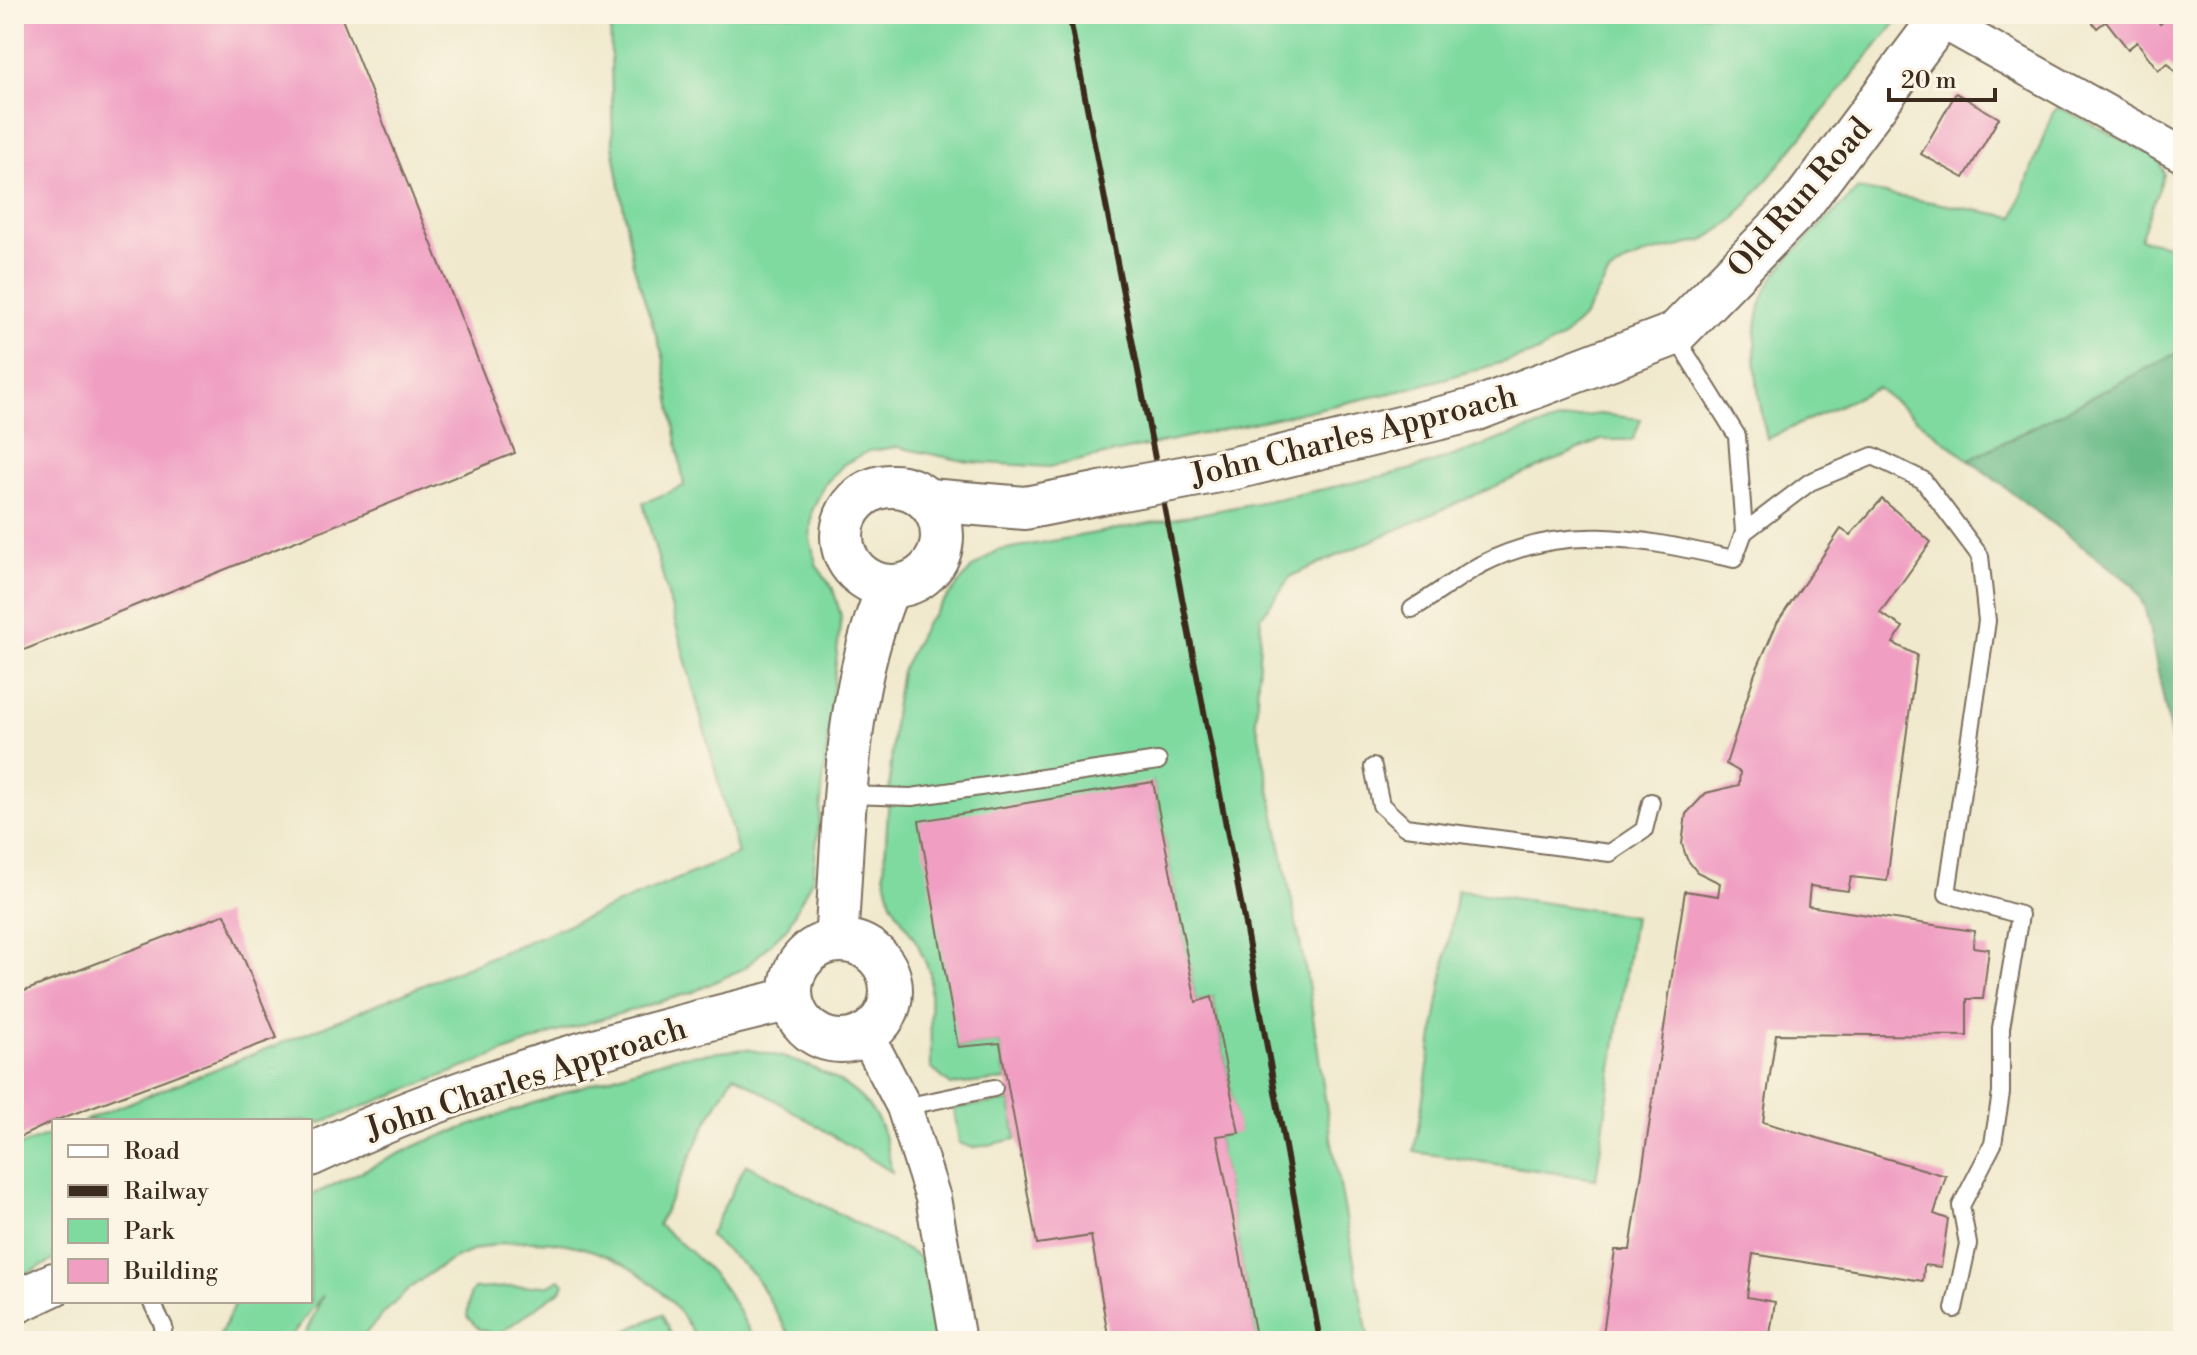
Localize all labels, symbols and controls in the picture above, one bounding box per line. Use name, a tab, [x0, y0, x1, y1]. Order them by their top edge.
scale bar	[1889, 52, 1995, 102]
text: 20 m	[1901, 66, 1957, 96]
street label: Old Run Road	[1719, 109, 1880, 286]
street label: John Charles Approach	[1186, 376, 1521, 496]
street label: John Charles Approach	[360, 1008, 692, 1150]
legend	[52, 1119, 312, 1303]
text: Road	[124, 1137, 180, 1167]
text: Railway	[124, 1177, 209, 1207]
text: Park	[124, 1217, 175, 1247]
text: Building	[123, 1257, 218, 1287]

